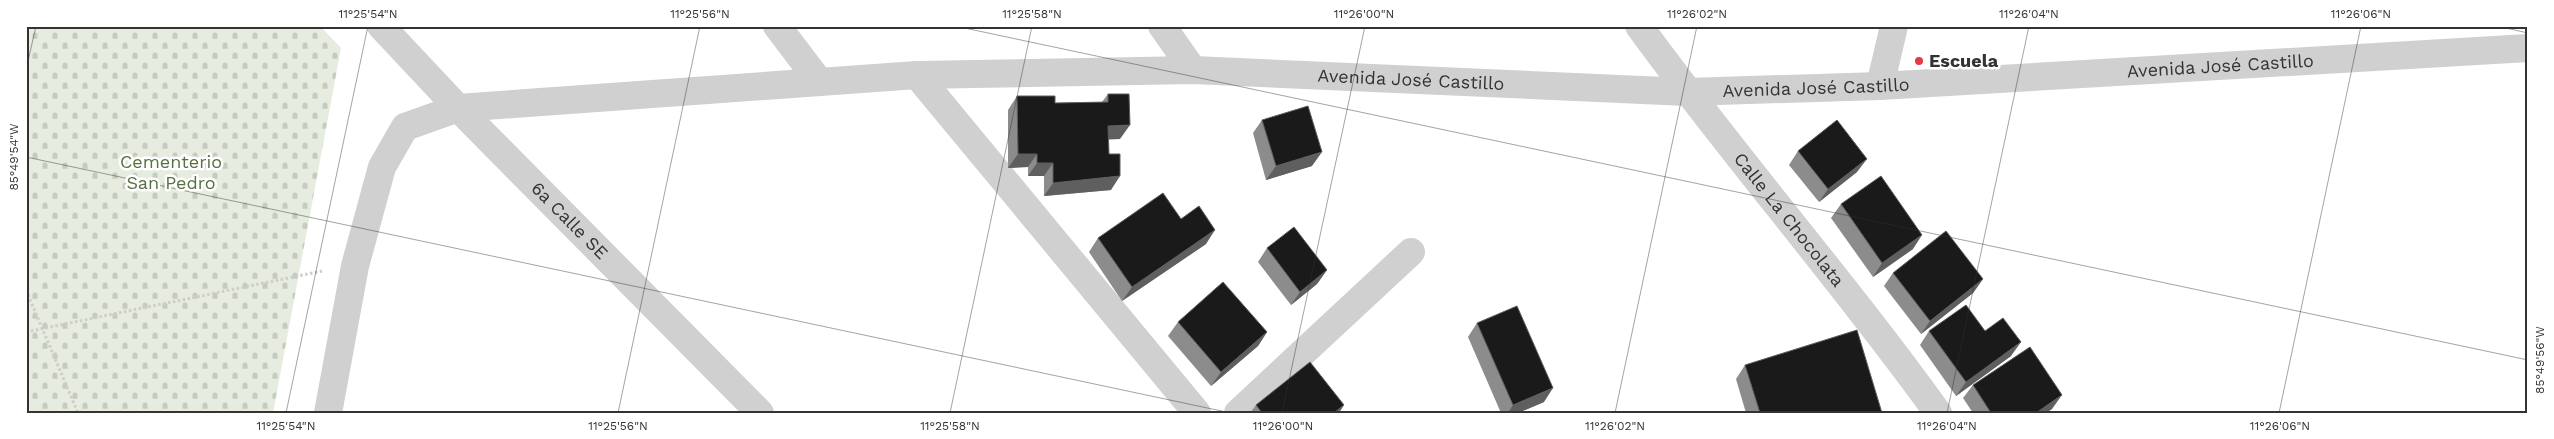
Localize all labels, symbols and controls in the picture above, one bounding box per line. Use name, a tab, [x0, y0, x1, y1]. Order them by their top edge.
text: 11°25'54"N	[338, 7, 398, 21]
text: 11°25'56"N	[670, 7, 730, 21]
text: 11°25'58"N	[1002, 7, 1062, 21]
text: 11°26'00"N	[1334, 7, 1394, 21]
text: 11°26'02"N	[1667, 7, 1727, 21]
text: 11°26'04"N	[1999, 7, 2059, 21]
text: 11°26'06"N	[2331, 7, 2391, 21]
place label: Escuela	[1929, 50, 1999, 71]
street label: Avenida José Castillo	[2126, 50, 2314, 81]
marker: Escuela	[1913, 55, 1925, 67]
street label: Avenida José Castillo	[1317, 65, 1505, 94]
street label: Avenida José Castillo	[1722, 73, 1910, 101]
text: 85°49'54"W	[7, 123, 21, 191]
street label: Calle La Chocolata	[1730, 148, 1849, 291]
park label: Cementerio San Pedro	[120, 151, 222, 193]
street label: 6a Calle SE	[527, 177, 613, 263]
text: 85°49'56"W	[2533, 326, 2547, 394]
text: 11°25'54"N	[256, 419, 316, 433]
text: 11°25'56"N	[588, 419, 648, 433]
text: 11°25'58"N	[920, 419, 980, 433]
text: 11°26'00"N	[1253, 419, 1313, 433]
text: 11°26'02"N	[1585, 419, 1645, 433]
text: 11°26'04"N	[1917, 419, 1977, 433]
text: 11°26'06"N	[2250, 419, 2310, 433]

